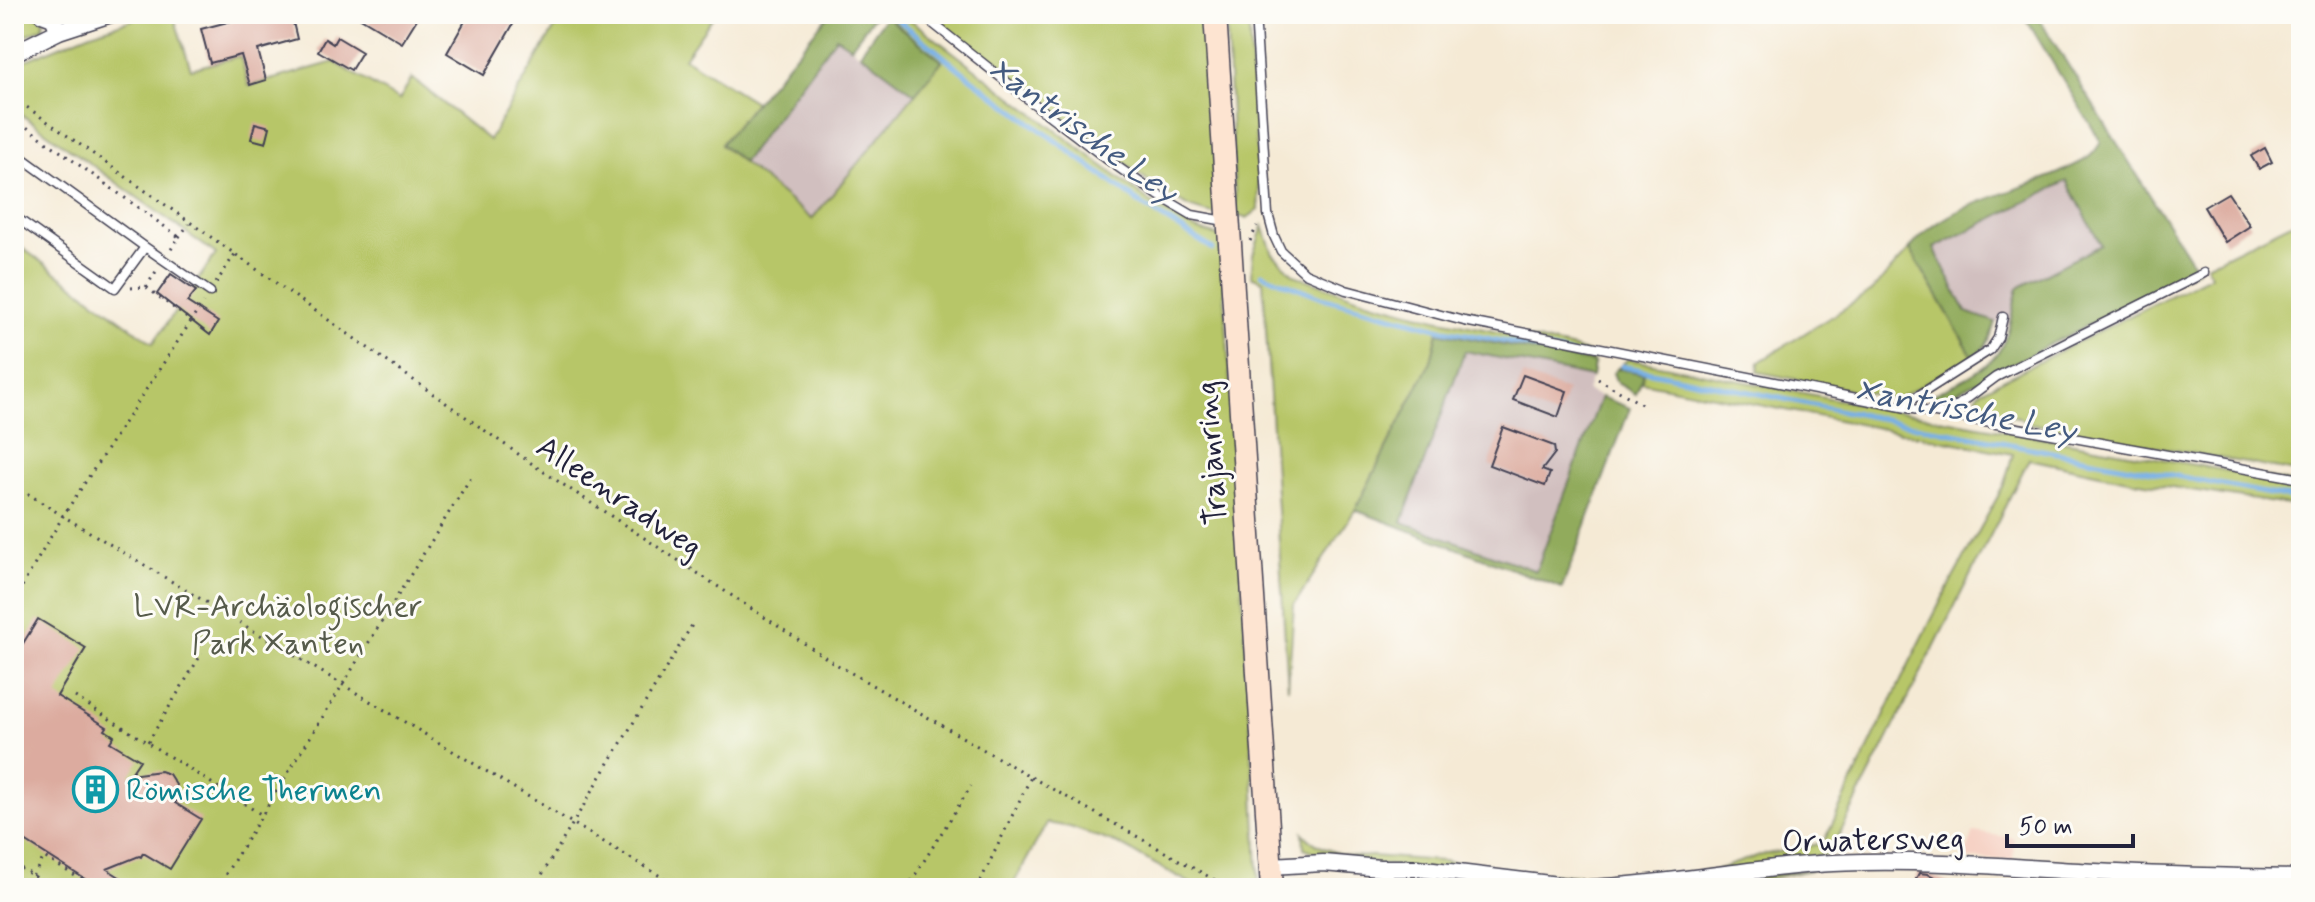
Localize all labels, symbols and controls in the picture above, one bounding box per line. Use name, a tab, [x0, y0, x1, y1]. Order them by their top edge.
water label: Xantrische Ley	[979, 47, 1188, 216]
water label: Xantrische Ley	[1852, 368, 2082, 455]
street label: Trajanring	[1186, 379, 1238, 526]
street label: Alleenradweg	[528, 427, 710, 569]
park label: LVR-Archäologischer Park Xanten	[134, 586, 422, 665]
building icon: Römische Thermen	[71, 765, 119, 813]
place label: Römische Thermen	[126, 770, 382, 812]
scale bar	[2007, 798, 2133, 848]
text: 50 m	[2019, 812, 2073, 843]
street label: Orwatersweg	[1781, 818, 1965, 864]

